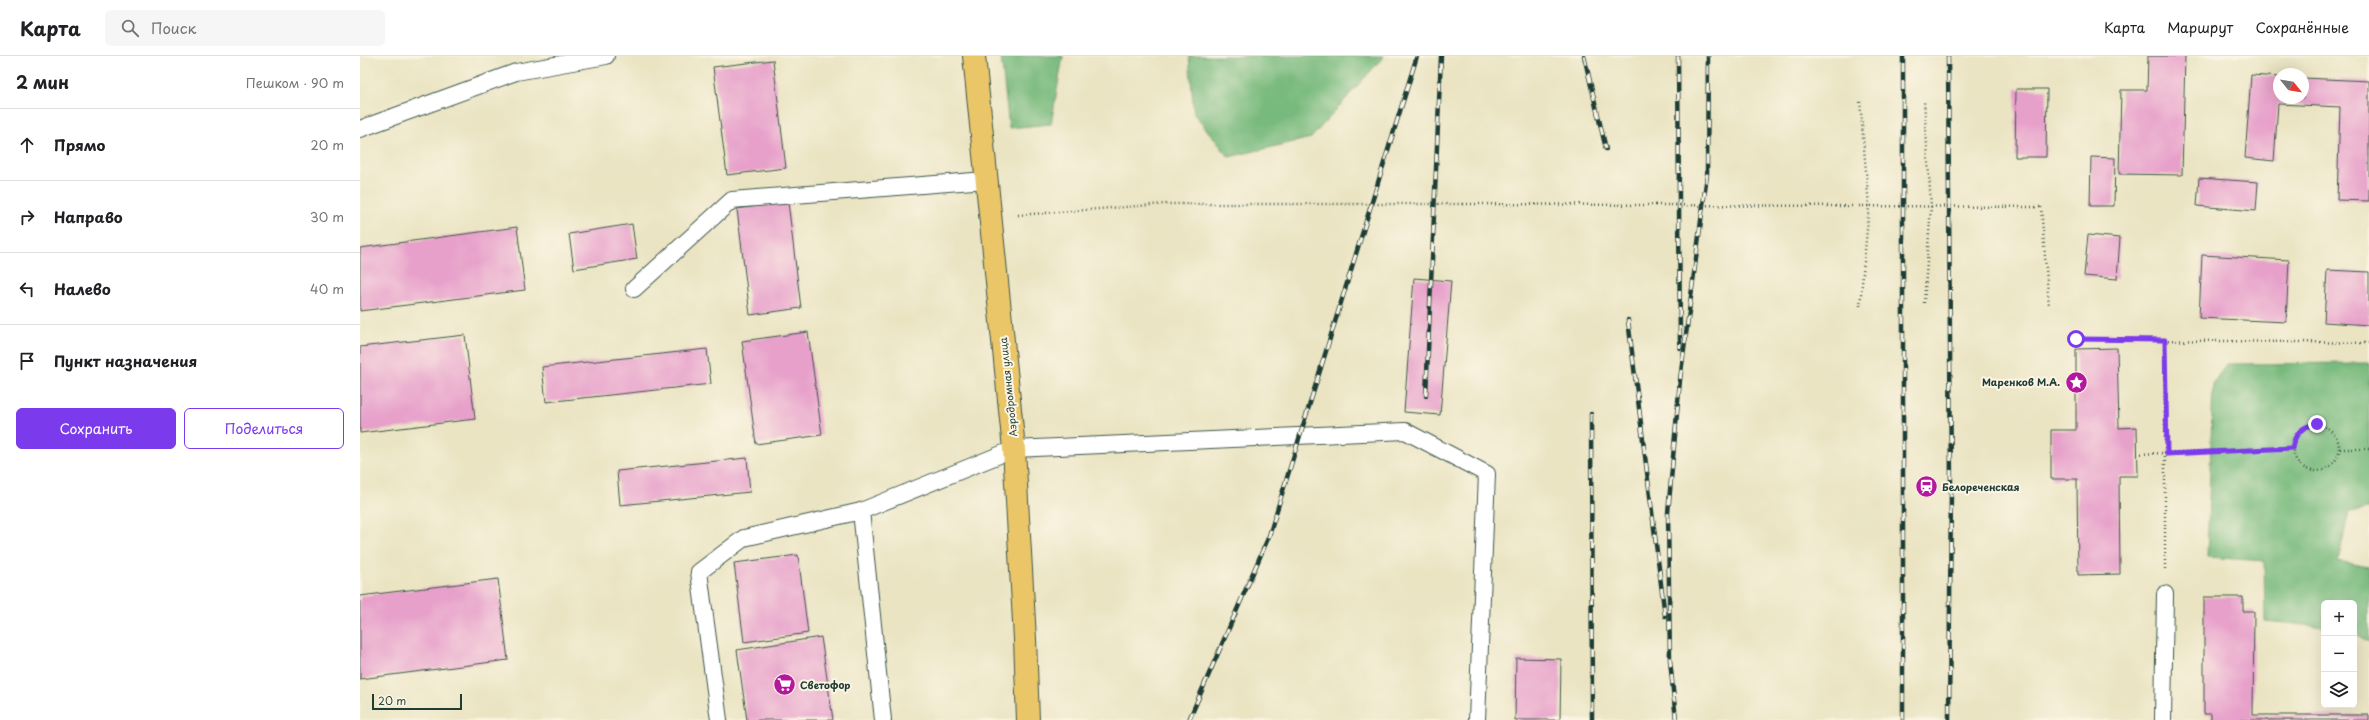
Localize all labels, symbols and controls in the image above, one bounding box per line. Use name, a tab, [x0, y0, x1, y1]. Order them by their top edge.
search box	[105, 10, 385, 46]
text: Карта	[20, 14, 81, 42]
text: Поиск	[151, 16, 196, 39]
icon: search	[119, 17, 141, 39]
text: Карта	[2104, 17, 2145, 38]
text: Маршрут	[2167, 17, 2233, 38]
text: Сохранённые	[2255, 17, 2349, 38]
north arrow	[2273, 68, 2309, 104]
text: 2 мин	[16, 69, 69, 95]
text: Пешком · 90 m	[246, 73, 344, 92]
text: Прямо	[54, 133, 105, 156]
icon: ahead	[16, 134, 38, 156]
text: 20 m	[310, 135, 344, 154]
text: Направо	[54, 205, 123, 228]
icon: right	[16, 206, 38, 228]
text: 30 m	[310, 207, 344, 226]
text: Налево	[54, 277, 111, 300]
icon: left	[16, 278, 38, 300]
text: 40 m	[310, 279, 344, 298]
route start	[2067, 330, 2085, 348]
street label: Аэродромная улица	[995, 336, 1020, 438]
text: Пункт назначения	[54, 349, 197, 372]
icon: arrive	[16, 350, 38, 372]
place icon: Маренков М.А.	[2063, 369, 2089, 395]
place label: Маренков М.А.	[1982, 374, 2060, 389]
button: Сохранить	[16, 408, 176, 449]
button: Поделиться	[184, 408, 344, 449]
route end	[2308, 415, 2326, 433]
station icon: Белореченская	[1914, 474, 1940, 500]
place label: Белореченская	[1942, 479, 2020, 494]
map controls	[2321, 600, 2357, 708]
button: +	[2321, 600, 2357, 636]
button: −	[2321, 636, 2357, 672]
supermarket icon: Светофор	[772, 672, 798, 698]
button: layers	[2321, 672, 2357, 708]
place label: Светофор	[800, 677, 851, 692]
scale bar	[372, 692, 462, 711]
text: 20 m	[378, 692, 406, 709]

